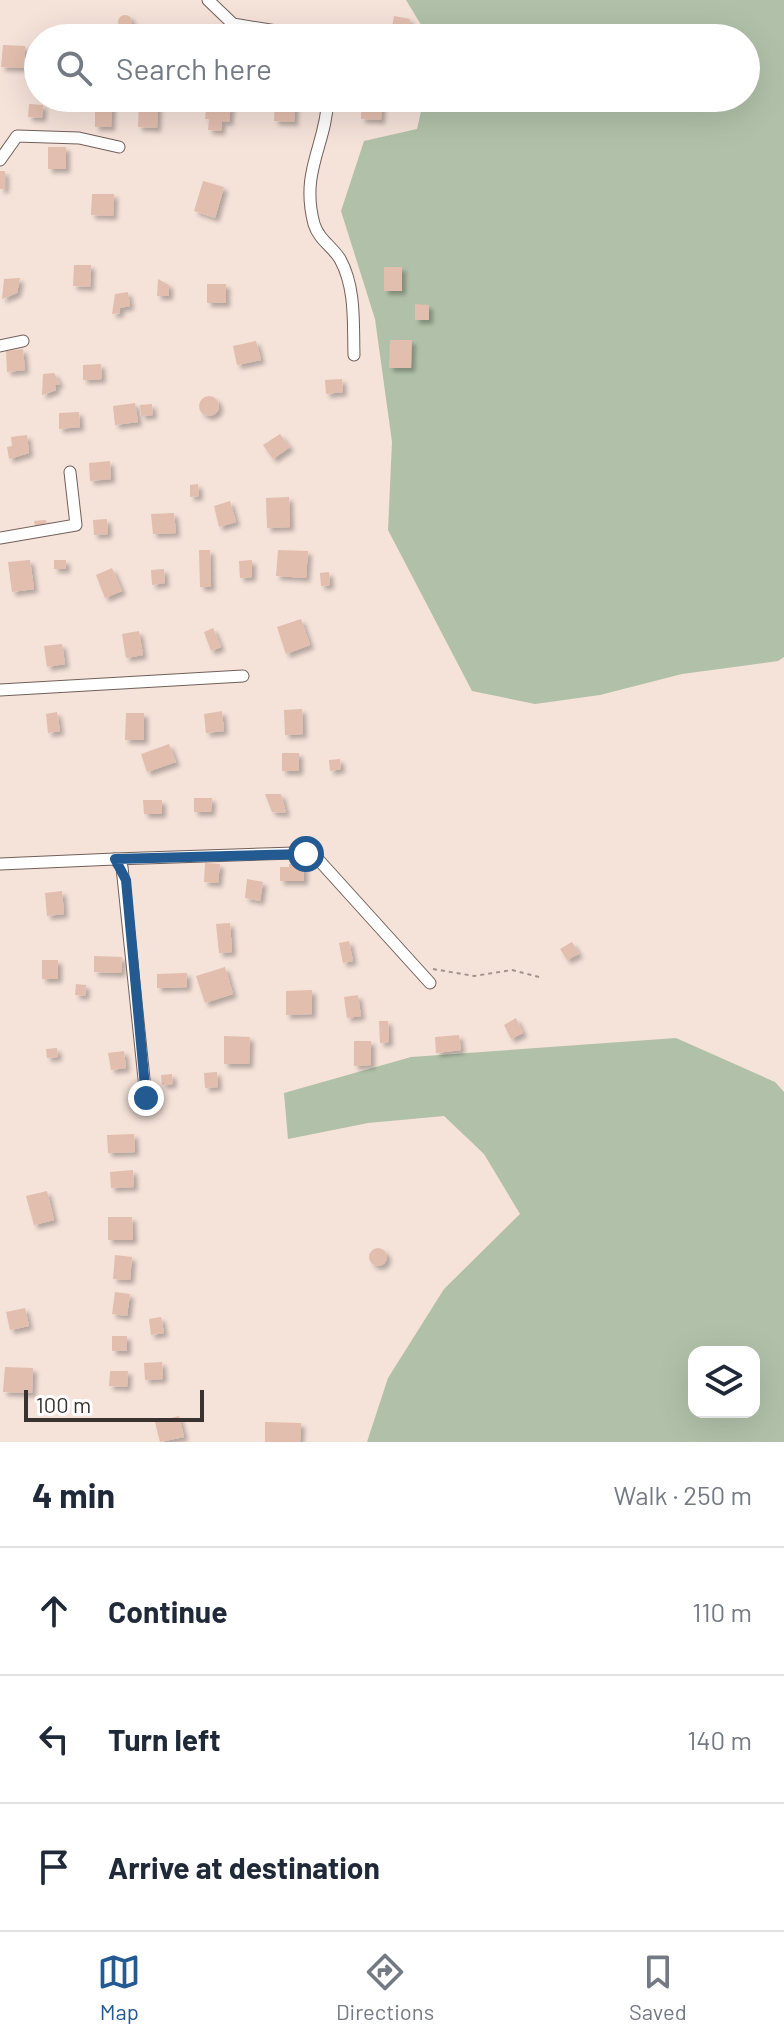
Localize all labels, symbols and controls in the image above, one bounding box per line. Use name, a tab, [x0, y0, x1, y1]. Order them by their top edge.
search box	[24, 24, 760, 112]
icon: search	[52, 46, 96, 90]
text: Search here	[116, 50, 272, 86]
route start	[288, 836, 324, 872]
route end	[128, 1080, 164, 1116]
map controls	[688, 1346, 760, 1418]
button: layers	[688, 1346, 760, 1418]
scale bar	[24, 1386, 204, 1422]
text: 100 m	[36, 1391, 91, 1417]
text: 4 min	[32, 1474, 115, 1515]
text: Walk · 250 m	[614, 1479, 752, 1510]
icon: ahead	[32, 1589, 76, 1633]
text: Continue	[108, 1593, 228, 1629]
text: 110 m	[692, 1596, 752, 1627]
icon: left	[32, 1717, 76, 1761]
text: Turn left	[108, 1721, 221, 1757]
text: 140 m	[687, 1724, 752, 1755]
icon: arrive	[32, 1845, 76, 1889]
text: Arrive at destination	[108, 1849, 380, 1885]
tab: Map	[97, 1950, 141, 2024]
tab: Directions	[336, 1950, 434, 2024]
tab: Saved	[629, 1950, 687, 2024]

